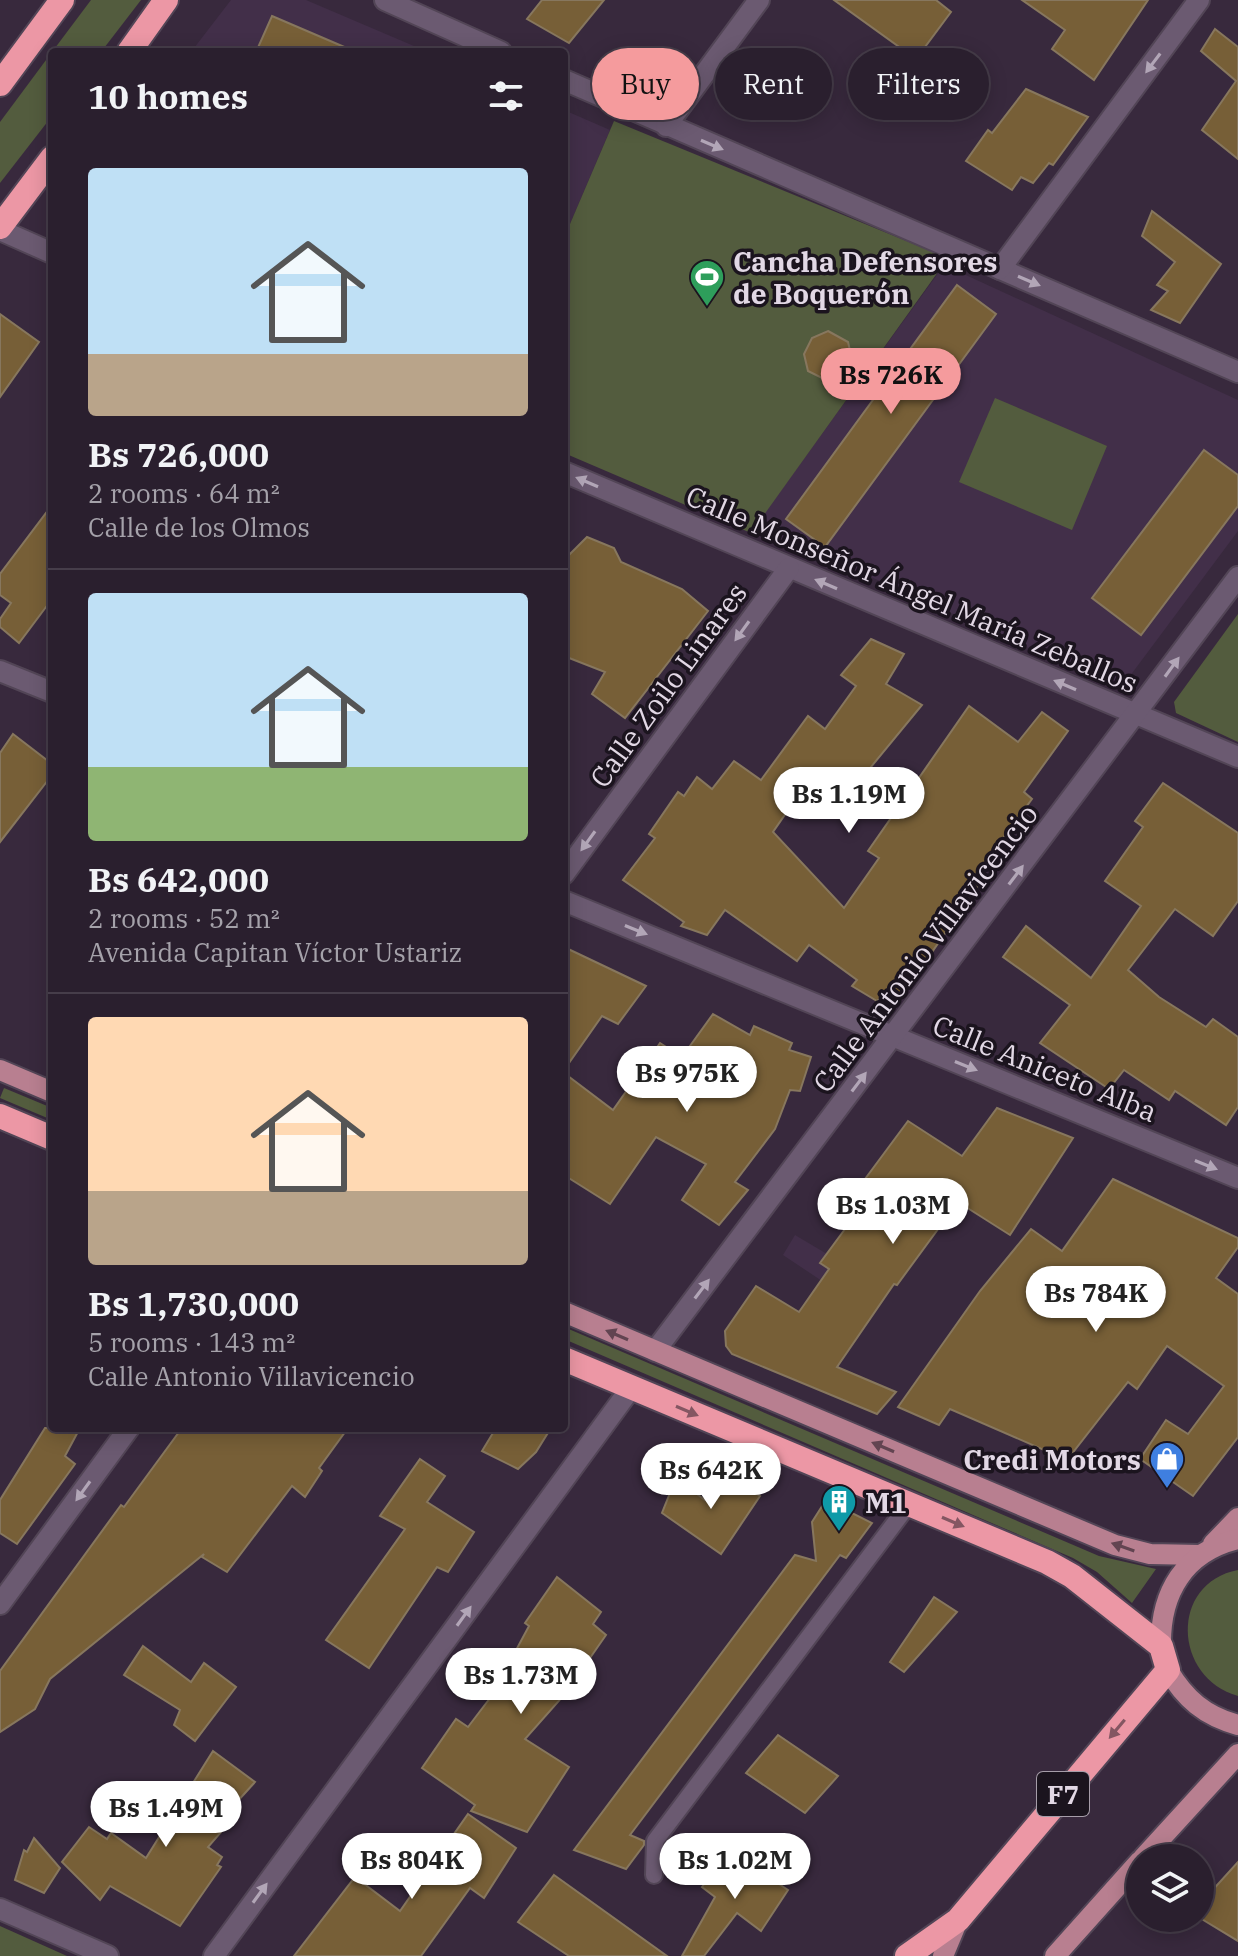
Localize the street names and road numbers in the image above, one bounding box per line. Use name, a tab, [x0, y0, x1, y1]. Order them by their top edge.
street label: Calle Monseñor Ángel María Zeballos	[681, 477, 1143, 701]
street label: Calle Zoilo Linares	[581, 575, 755, 795]
street label: Calle Antonio Villavicencio	[804, 796, 1046, 1100]
street label: Calle Aniceto Alba	[928, 1006, 1162, 1130]
road number: F7	[1037, 1772, 1089, 1816]

